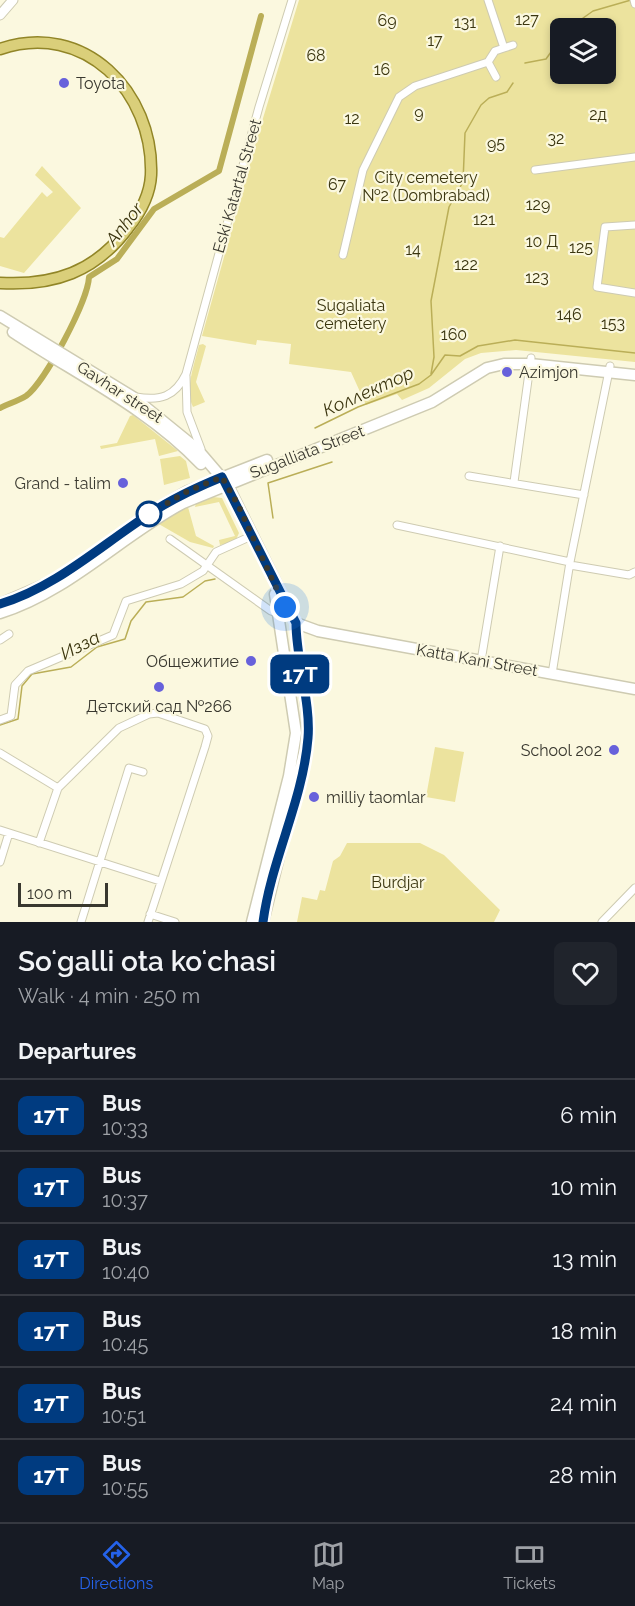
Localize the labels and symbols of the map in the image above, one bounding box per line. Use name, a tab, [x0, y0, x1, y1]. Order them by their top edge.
park label: 127	[515, 10, 539, 29]
park label: 69	[377, 11, 397, 30]
park label: 131	[454, 13, 476, 32]
park label: 17	[427, 31, 443, 50]
park label: 68	[306, 46, 326, 65]
park label: 16	[374, 60, 390, 79]
place label: Toyota	[76, 74, 125, 93]
marker: Toyota	[57, 76, 71, 90]
park label: 9	[414, 103, 424, 122]
park label: 2д	[589, 105, 607, 124]
park label: 12	[344, 109, 360, 128]
street label: Eski Katartal Street	[209, 116, 265, 255]
park label: 32	[548, 129, 564, 148]
park label: 95	[487, 134, 505, 153]
park label: City cemetery №2 (Dombrabad)	[362, 168, 490, 205]
park label: 67	[328, 175, 347, 194]
park label: 129	[526, 195, 550, 214]
water label: Anhor	[100, 198, 148, 250]
park label: 121	[473, 210, 495, 229]
park label: 10 Д	[526, 232, 558, 251]
park label: 125	[569, 238, 593, 257]
park label: 14	[405, 240, 421, 259]
park label: 122	[454, 255, 478, 274]
park label: 123	[525, 268, 549, 287]
park label: Sugaliata cemetery	[315, 296, 387, 333]
park label: 146	[556, 305, 582, 324]
park label: 153	[601, 314, 625, 333]
park label: 160	[441, 325, 467, 344]
street label: Gavhar street	[74, 357, 167, 427]
water label: Коллектор	[319, 362, 417, 420]
place label: Azimjon	[519, 363, 578, 382]
marker: Azimjon	[500, 365, 514, 379]
street label: Sugalliata Street	[247, 421, 368, 483]
place label: Grand - talim	[14, 474, 111, 493]
marker: Grand - talim	[116, 476, 130, 490]
unlabelled marker	[136, 501, 162, 527]
your location	[270, 592, 300, 622]
water label: Изза	[57, 626, 103, 664]
street label: Katta Kani Street	[415, 640, 540, 680]
place label: Общежитие	[146, 652, 239, 671]
marker: Общежитие	[244, 654, 258, 668]
line badge: 17T	[266, 654, 334, 694]
marker: Детский сад №266	[152, 680, 166, 694]
place label: Детский сад №266	[86, 697, 232, 716]
place label: School 202	[521, 741, 602, 760]
marker: School 202	[607, 743, 621, 757]
place label: milliy taomlar	[326, 788, 426, 807]
marker: milliy taomlar	[307, 790, 321, 804]
park label: Burdjar	[371, 873, 425, 892]
scale bar	[18, 880, 108, 908]

